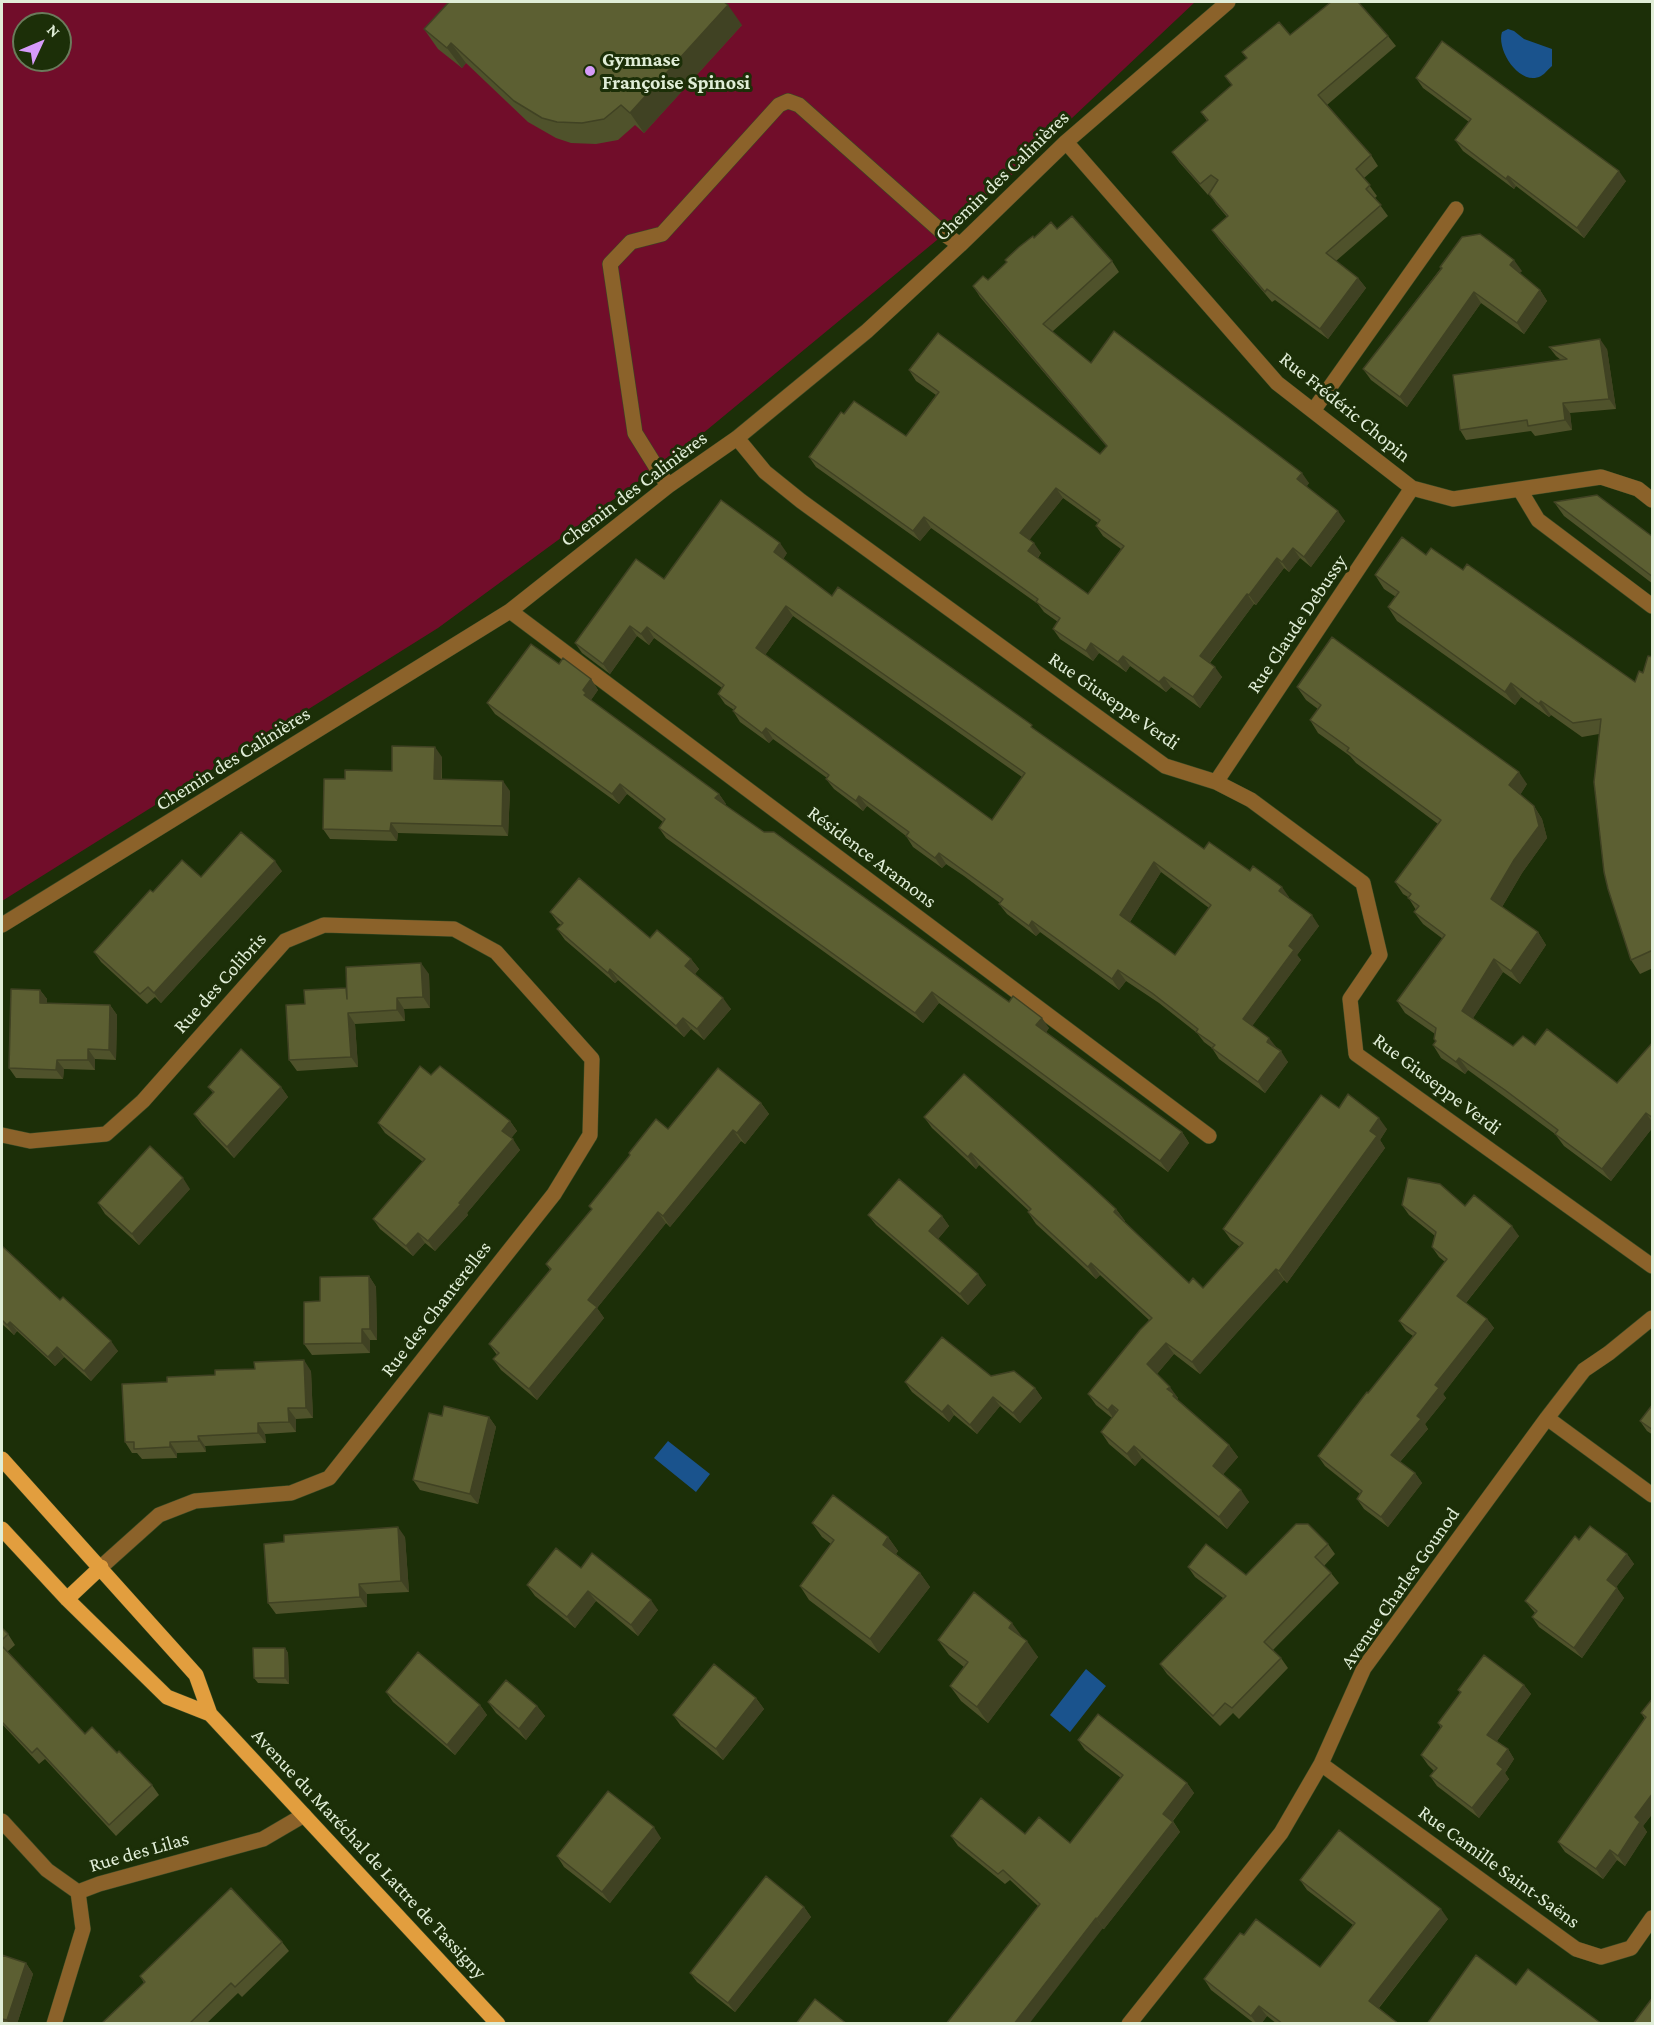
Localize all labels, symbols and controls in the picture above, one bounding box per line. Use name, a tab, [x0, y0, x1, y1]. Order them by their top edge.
north arrow	[12, 12, 72, 72]
text: N	[44, 21, 64, 40]
place label: Gymnase Françoise Spinosi	[602, 48, 750, 95]
marker: Gymnase Françoise Spinosi	[583, 64, 597, 78]
street label: Chemin des Calinières	[930, 106, 1074, 246]
street label: Rue Frédéric Chopin	[1275, 347, 1415, 467]
street label: Chemin des Calinières	[556, 426, 712, 552]
street label: Rue Claude Debussy	[1242, 550, 1352, 698]
street label: Rue Giuseppe Verdi	[1044, 647, 1184, 755]
street label: Chemin des Calinières	[151, 702, 315, 816]
street label: Résidence Aramons	[803, 801, 941, 913]
street label: Rue des Colibris	[168, 928, 272, 1038]
street label: Rue Giuseppe Verdi	[1368, 1028, 1506, 1140]
street label: Rue des Chanterelles	[376, 1236, 496, 1382]
street label: Avenue Charles Gounod	[1335, 1503, 1465, 1673]
street label: Avenue du Maréchal de Lattre de Tassigny	[246, 1724, 492, 1984]
street label: Rue Camille Saint-Saëns	[1414, 1800, 1584, 1934]
street label: Rue des Lilas	[86, 1826, 192, 1878]

